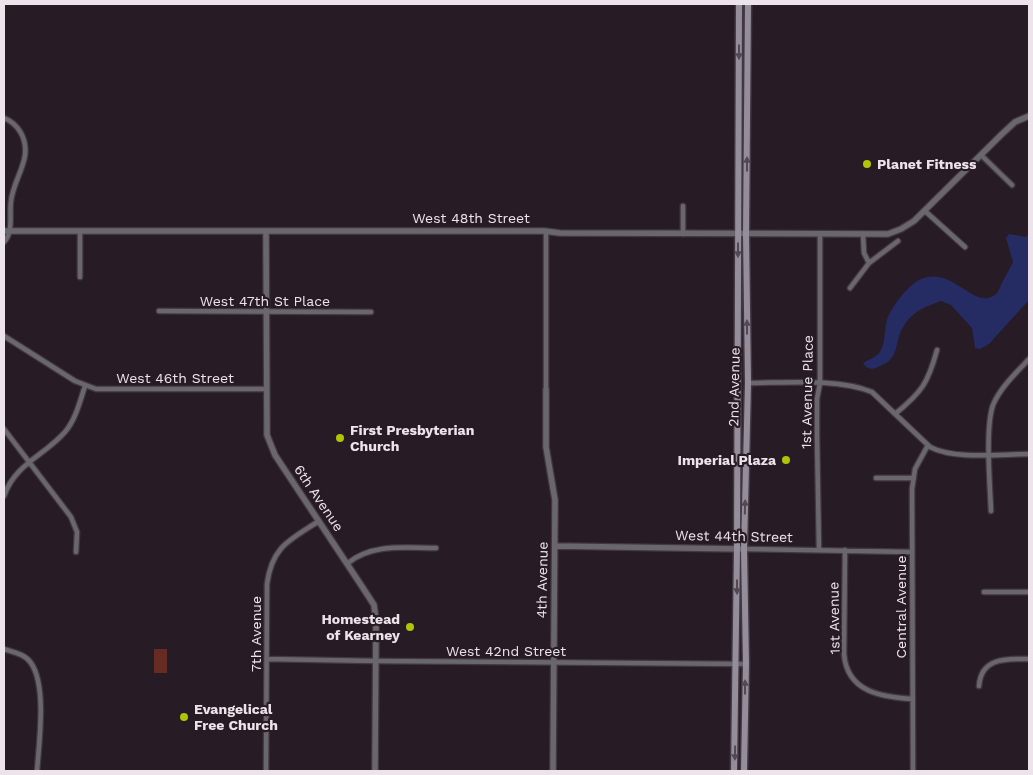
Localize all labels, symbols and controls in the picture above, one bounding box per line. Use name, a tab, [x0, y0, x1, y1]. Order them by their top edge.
one-way arrow	[735, 45, 743, 61]
one-way arrow	[743, 156, 751, 172]
place label: Planet Fitness	[877, 156, 977, 172]
marker: Planet Fitness	[861, 158, 873, 170]
street label: West 48th Street	[412, 210, 530, 226]
one-way arrow	[734, 242, 742, 258]
street label: West 47th St Place	[200, 293, 330, 309]
one-way arrow	[743, 319, 751, 335]
street label: 1st Avenue Place	[798, 335, 816, 449]
street label: 2nd Avenue	[725, 347, 743, 427]
street label: West 46th Street	[116, 370, 234, 386]
place label: First Presbyterian Church	[350, 422, 474, 454]
marker: First Presbyterian Church	[334, 432, 346, 444]
place label: Imperial Plaza	[677, 452, 777, 468]
marker: Imperial Plaza	[780, 454, 792, 466]
street label: 6th Avenue	[291, 462, 347, 534]
one-way arrow	[741, 499, 749, 515]
street label: West 44th Street	[675, 527, 793, 545]
street label: 4th Avenue	[533, 541, 551, 619]
street label: Central Avenue	[893, 555, 909, 659]
one-way arrow	[733, 580, 741, 596]
street label: 1st Avenue	[825, 582, 843, 654]
street label: 7th Avenue	[248, 596, 264, 672]
place label: Homestead of Kearney	[321, 611, 400, 643]
marker: Homestead of Kearney	[404, 621, 416, 633]
street label: West 42nd Street	[446, 643, 566, 659]
one-way arrow	[742, 679, 750, 695]
place label: Evangelical Free Church	[194, 701, 278, 733]
marker: Evangelical Free Church	[178, 711, 190, 723]
one-way arrow	[731, 745, 739, 761]

